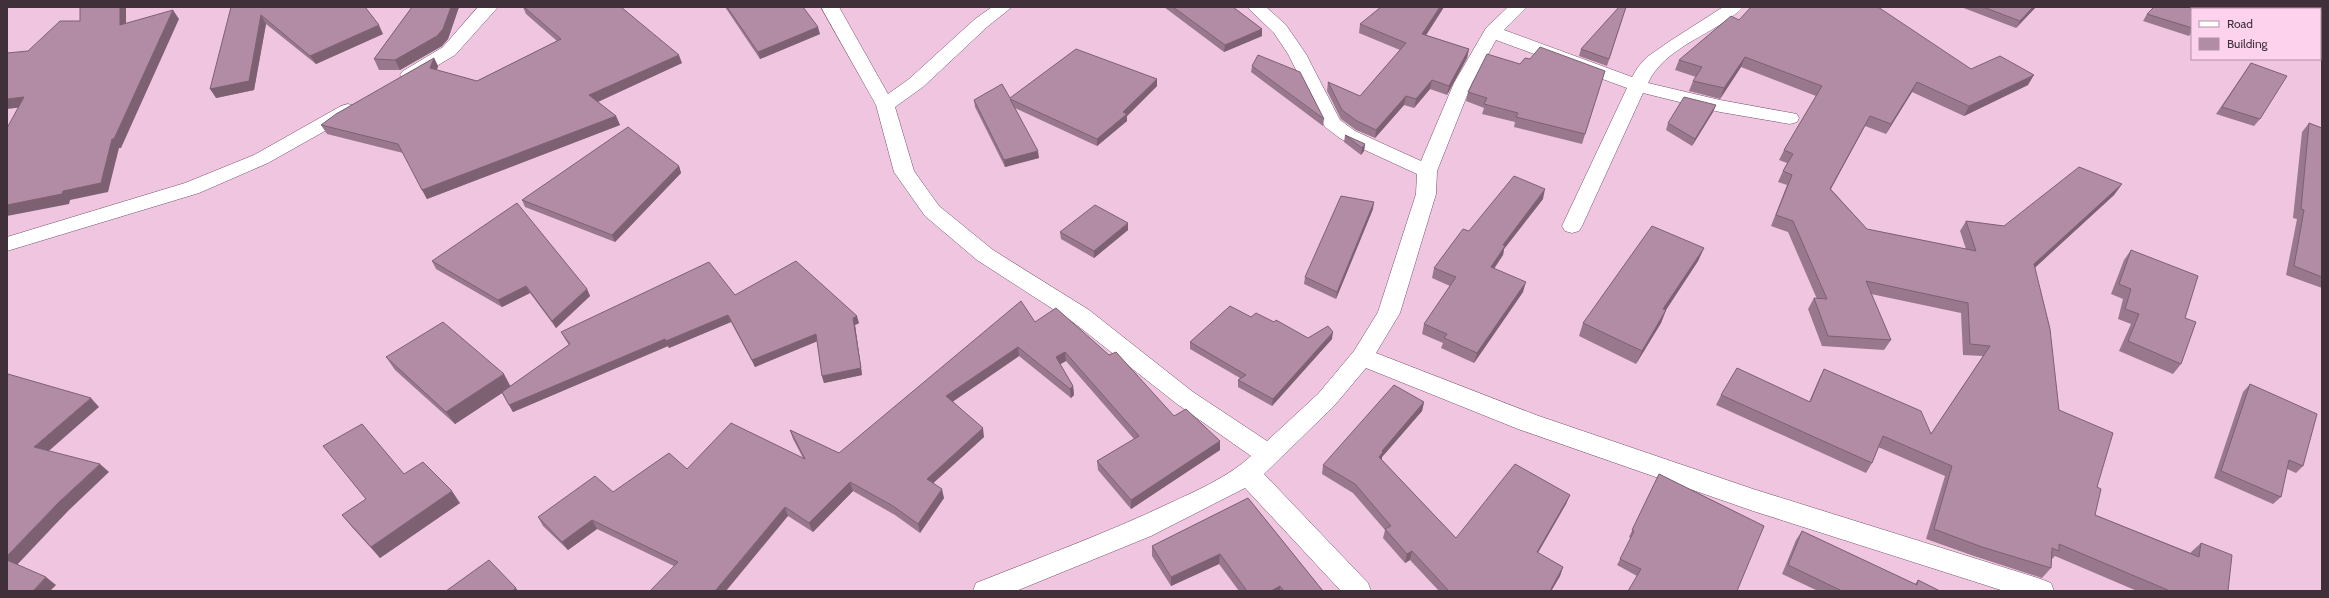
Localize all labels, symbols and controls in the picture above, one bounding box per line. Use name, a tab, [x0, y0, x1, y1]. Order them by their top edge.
legend	[2191, 8, 2321, 60]
text: Road	[2227, 16, 2253, 31]
text: Building	[2227, 36, 2269, 51]

